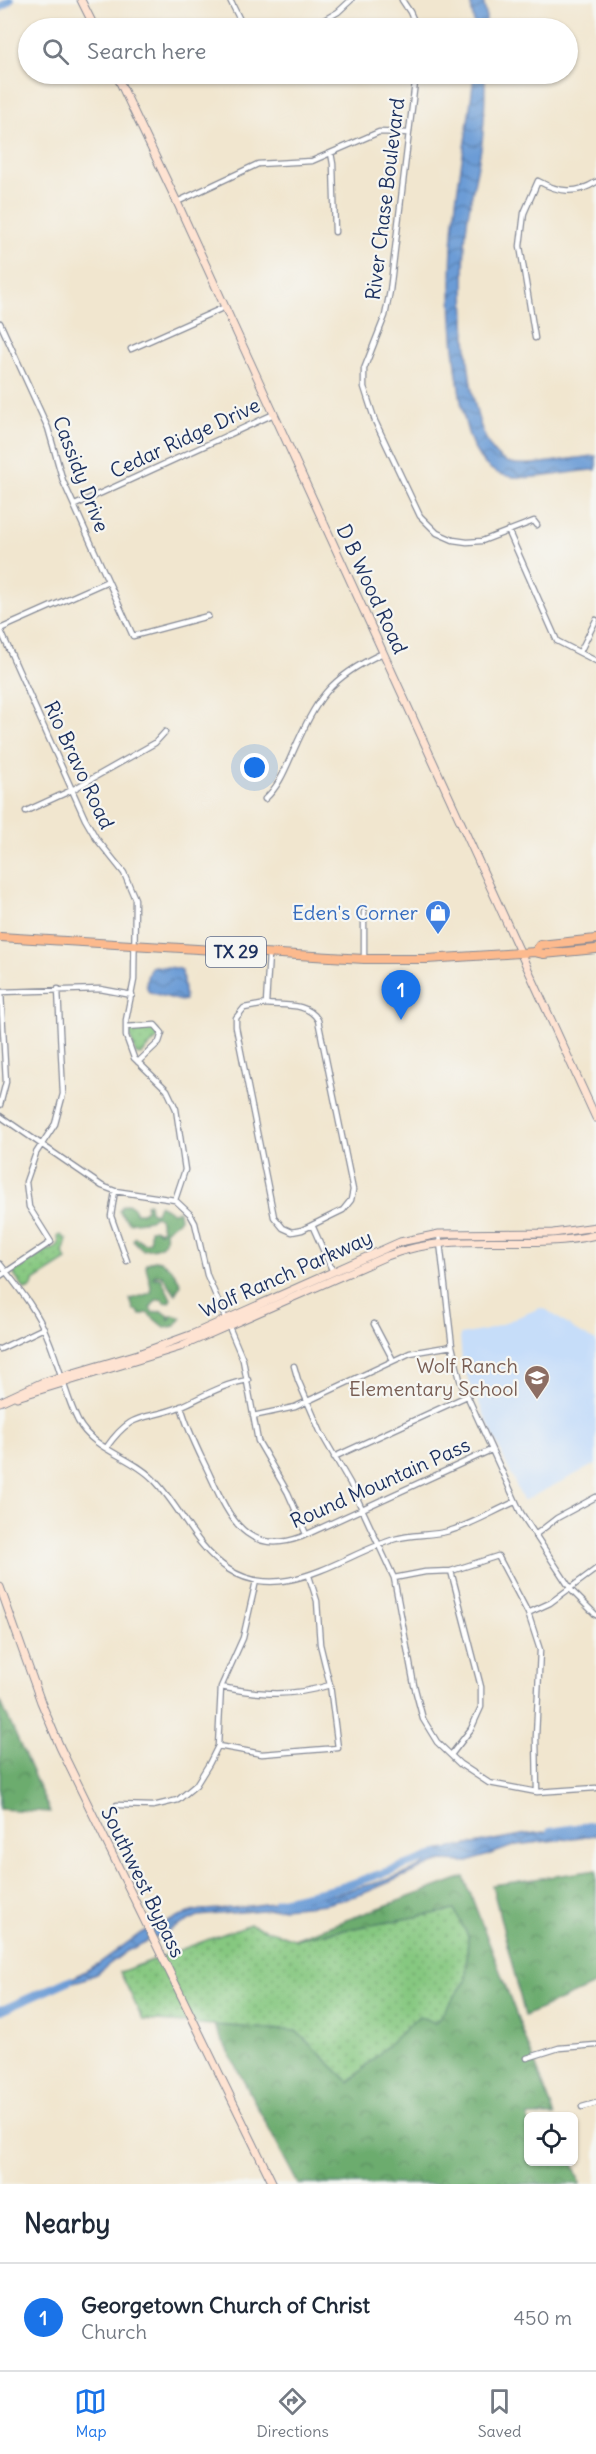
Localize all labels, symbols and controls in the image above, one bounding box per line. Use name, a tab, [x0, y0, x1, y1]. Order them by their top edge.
search box	[18, 18, 578, 84]
icon: search	[39, 35, 72, 68]
text: Search here	[87, 37, 206, 65]
street label: River Chase Boulevard	[360, 96, 409, 301]
street label: Cedar Ridge Drive	[106, 392, 264, 483]
street label: Cassidy Drive	[48, 412, 115, 535]
street label: D B Wood Road	[332, 520, 414, 658]
street label: Rio Bravo Road	[39, 697, 120, 833]
your location	[240, 753, 269, 782]
shop icon: Eden's Corner	[423, 898, 453, 936]
place label: Eden's Corner	[292, 900, 418, 925]
road number: TX 29	[206, 937, 266, 967]
pin: 1	[382, 970, 420, 1020]
street label: Wolf Ranch Parkway	[196, 1224, 376, 1323]
place label: Wolf Ranch Elementary School	[349, 1353, 518, 1401]
school or university icon: Wolf Ranch Elementary School	[522, 1363, 552, 1401]
street label: Round Mountain Pass	[286, 1432, 474, 1533]
street label: Southwest Bypass	[96, 1802, 191, 1961]
map controls	[524, 2112, 578, 2166]
button: locate	[524, 2112, 578, 2166]
text: Nearby	[24, 2207, 110, 2240]
text: Georgetown Church of Christ	[81, 2291, 370, 2319]
text: 1	[40, 2305, 47, 2330]
text: 450 m	[513, 2305, 572, 2330]
text: Church	[81, 2319, 147, 2344]
tab: Map	[74, 2385, 107, 2441]
tab: Directions	[256, 2385, 329, 2441]
tab: Saved	[478, 2385, 522, 2441]

